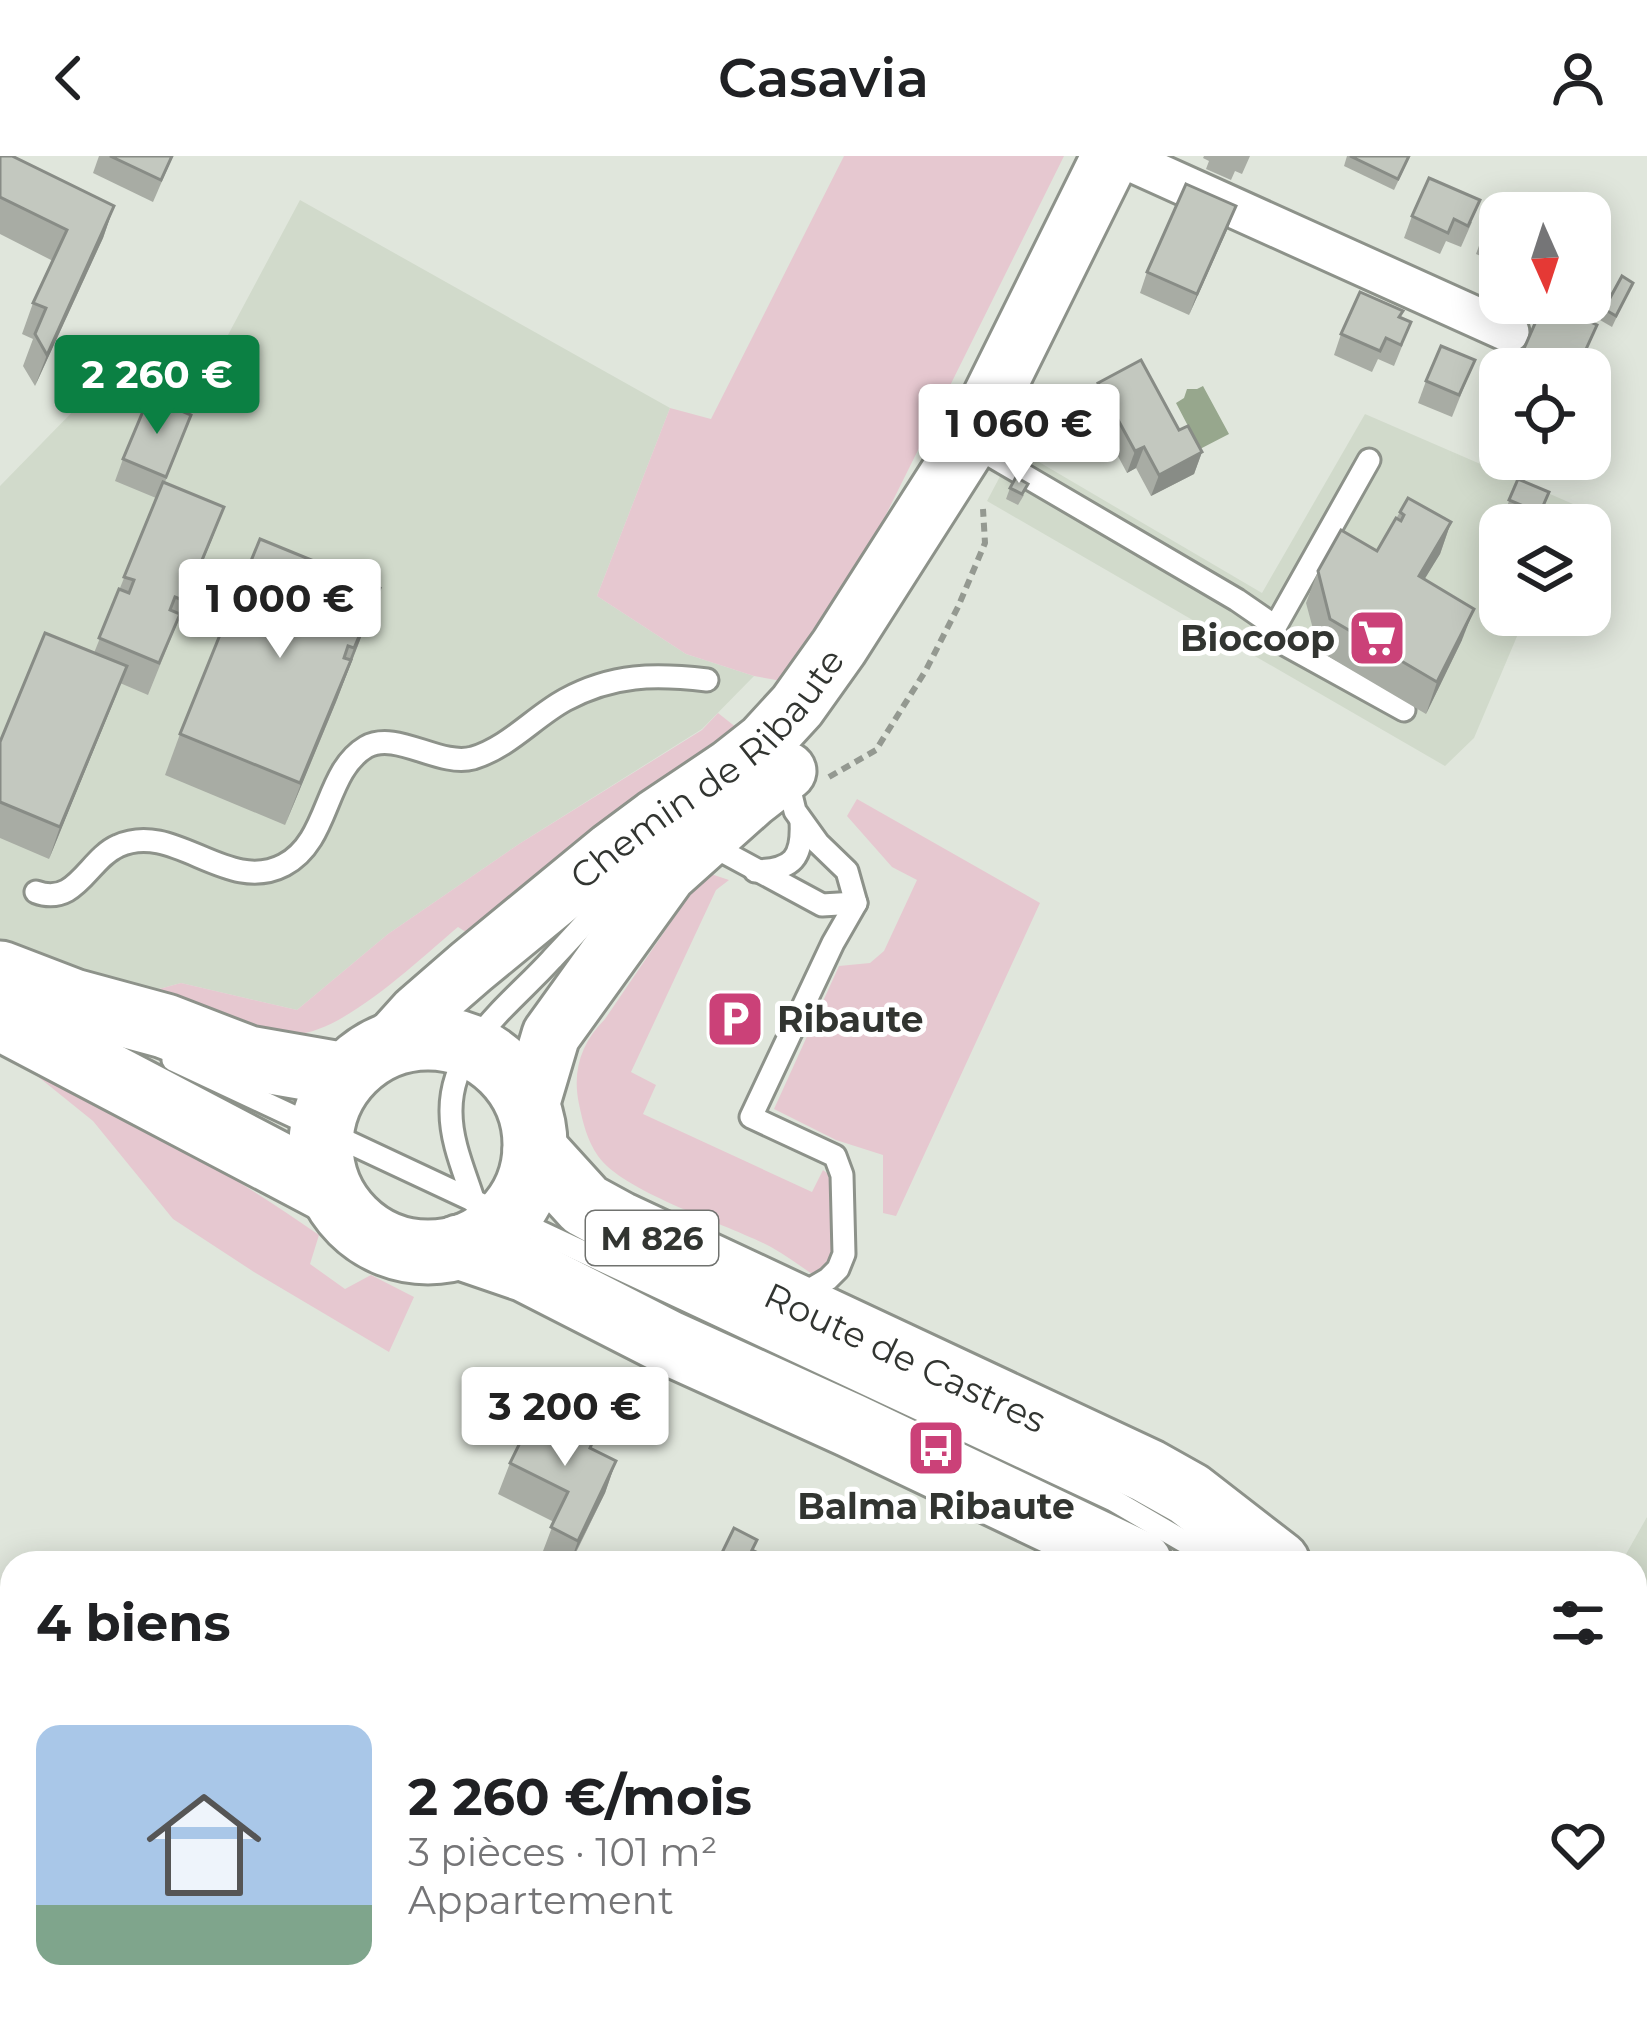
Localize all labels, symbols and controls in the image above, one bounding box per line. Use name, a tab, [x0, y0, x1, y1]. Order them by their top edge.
icon: back	[36, 45, 102, 111]
text: Casavia	[718, 45, 929, 111]
icon: person	[1545, 45, 1611, 111]
north arrow	[1479, 192, 1611, 324]
map controls	[1479, 192, 1611, 636]
pin: 2 260 €	[46, 335, 268, 437]
button: locate	[1479, 348, 1611, 480]
text: 2 260 €	[81, 350, 233, 398]
pin: 1 060 €	[908, 384, 1130, 486]
text: 1 060 €	[946, 399, 1092, 447]
button: layers	[1479, 504, 1611, 636]
pin: 1 000 €	[169, 559, 391, 661]
text: 1 000 €	[206, 574, 354, 622]
supermarket icon: Biocoop	[1346, 607, 1408, 669]
place label: Biocoop	[1180, 616, 1335, 660]
street label: Chemin de Ribaute	[561, 639, 853, 898]
parking icon: Ribaute	[704, 988, 766, 1050]
place label: Ribaute	[777, 997, 924, 1041]
road number: M 826	[586, 1211, 718, 1265]
street label: Route de Castres	[757, 1273, 1053, 1442]
pin: 3 200 €	[454, 1367, 676, 1469]
text: 3 200 €	[489, 1382, 641, 1430]
bus stop icon: Balma Ribaute	[905, 1417, 967, 1479]
place label: Balma Ribaute	[797, 1484, 1075, 1528]
icon: filters	[1545, 1590, 1611, 1656]
text: 4 biens	[36, 1592, 231, 1654]
text: 2 260 €/mois	[408, 1766, 752, 1828]
icon: home	[132, 1773, 276, 1917]
icon: heart	[1545, 1812, 1611, 1878]
text: 3 pièces · 101 m²	[408, 1828, 718, 1876]
text: Appartement	[408, 1876, 674, 1924]

